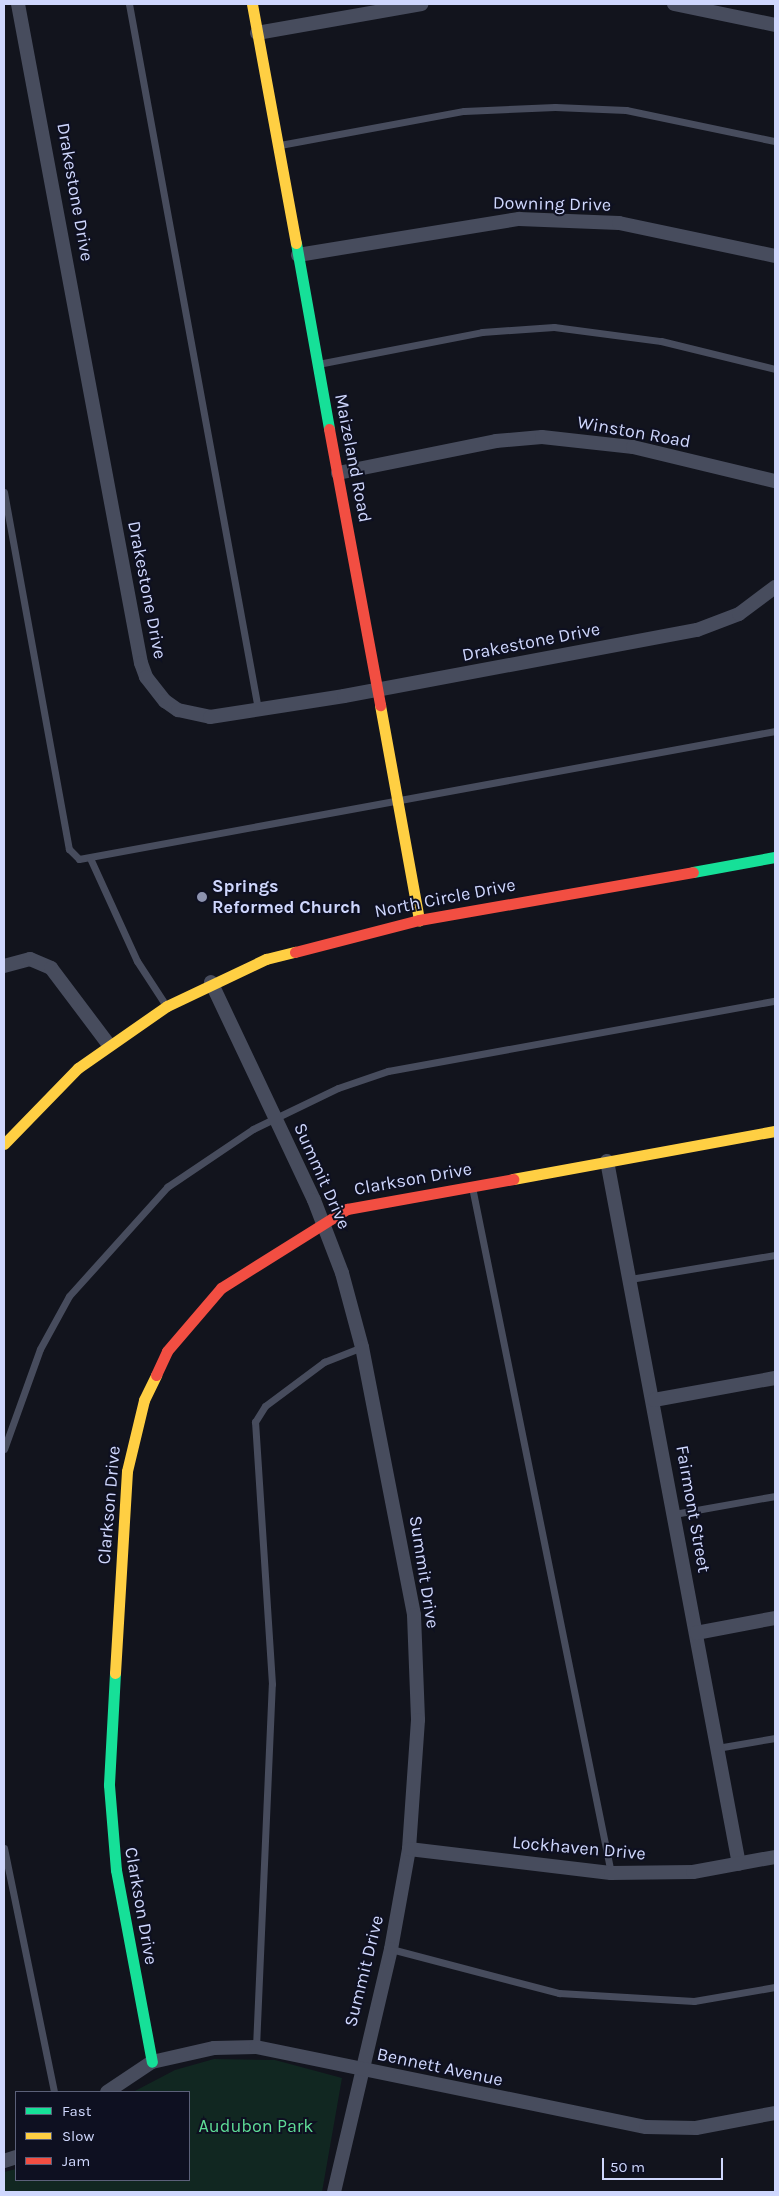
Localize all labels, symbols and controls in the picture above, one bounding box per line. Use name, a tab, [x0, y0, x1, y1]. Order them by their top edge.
street label: Drakestone Drive	[52, 121, 98, 263]
street label: Downing Drive	[493, 192, 611, 216]
street label: Maizeland Road	[330, 392, 376, 524]
street label: Winston Road	[576, 411, 692, 453]
street label: Drakestone Drive	[123, 519, 171, 661]
street label: Drakestone Drive	[460, 618, 602, 666]
street label: North Circle Drive	[373, 874, 517, 922]
place label: Springs Reformed Church	[212, 876, 361, 919]
marker: Springs Reformed Church	[196, 891, 208, 903]
street label: Summit Drive	[289, 1120, 355, 1232]
street label: Clarkson Drive	[352, 1158, 474, 1200]
street label: Fairmont Street	[671, 1444, 715, 1574]
street label: Clarkson Drive	[93, 1445, 125, 1565]
street label: Summit Drive	[404, 1514, 444, 1630]
street label: Lockhaven Drive	[511, 1831, 647, 1865]
street label: Clarkson Drive	[120, 1845, 162, 1967]
street label: Summit Drive	[340, 1913, 388, 2029]
street label: Bennett Avenue	[375, 2043, 505, 2091]
legend	[15, 2091, 190, 2181]
text: Fast	[62, 2102, 91, 2120]
park label: Audubon Park	[199, 2115, 313, 2137]
text: Slow	[62, 2127, 94, 2145]
scale bar	[604, 2148, 725, 2180]
text: Jam	[62, 2152, 90, 2170]
text: 50 m	[610, 2158, 645, 2176]

